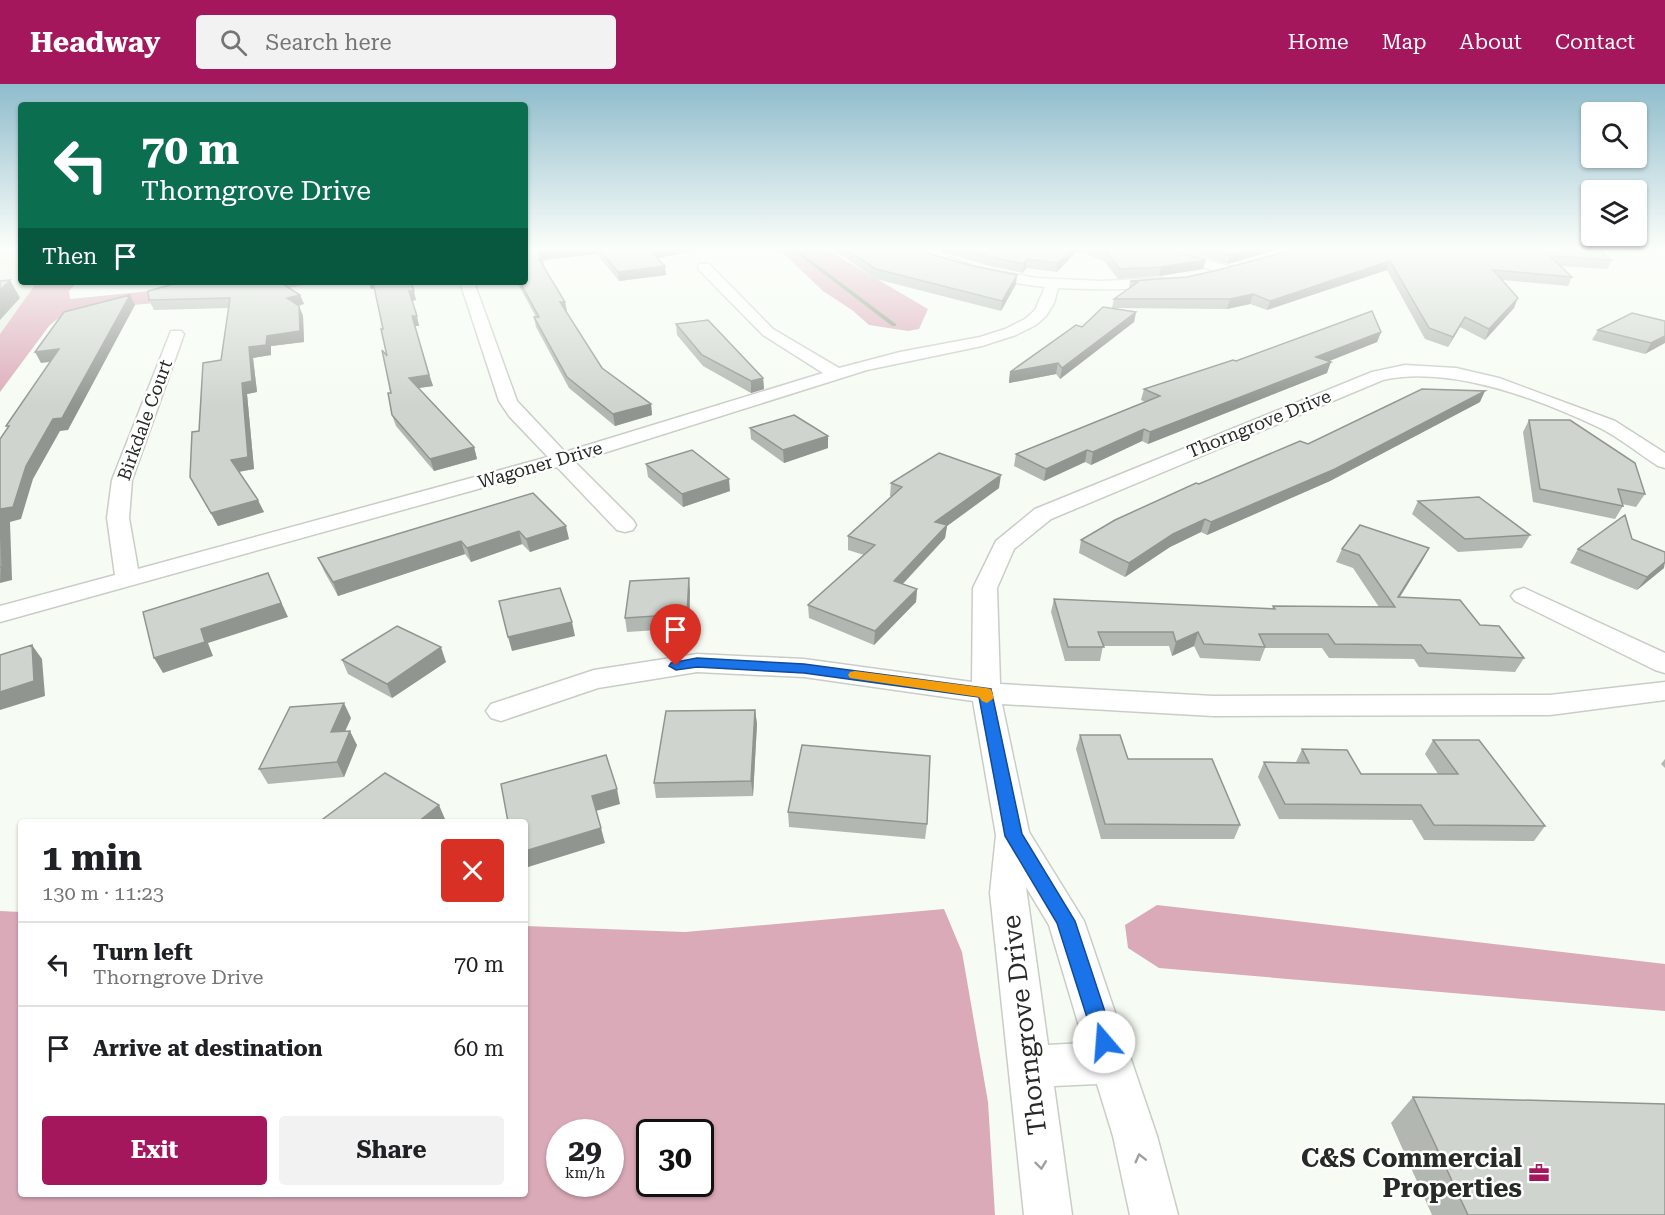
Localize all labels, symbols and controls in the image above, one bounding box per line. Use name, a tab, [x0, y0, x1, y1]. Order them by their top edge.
search box	[196, 15, 616, 69]
text: Headway	[30, 26, 160, 59]
icon: search	[217, 26, 250, 59]
text: Search here	[265, 30, 391, 55]
text: Home	[1288, 30, 1349, 54]
text: Map	[1382, 30, 1427, 54]
text: About	[1460, 30, 1522, 54]
text: Contact	[1555, 30, 1635, 54]
map controls	[1581, 102, 1647, 246]
button: search	[1581, 102, 1647, 168]
text: 70 m	[141, 125, 239, 174]
icon: left	[42, 126, 120, 204]
text: Thorngrove Drive	[141, 175, 371, 207]
button: layers	[1581, 180, 1647, 246]
icon: arrive	[109, 240, 142, 273]
text: Then	[42, 244, 97, 269]
street label: Birkdale Court	[113, 356, 176, 483]
street label: Thorngrove Drive	[1184, 385, 1334, 462]
street label: Wagoner Drive	[475, 437, 605, 492]
pin	[650, 604, 701, 666]
icon: arrive	[659, 613, 692, 646]
text: 1 min	[42, 837, 142, 879]
button: close	[441, 839, 504, 902]
text: 130 m · 11:23	[42, 881, 164, 905]
street label: Thorngrove Drive	[996, 913, 1052, 1137]
text: Turn left	[93, 940, 193, 965]
icon: left	[42, 948, 75, 981]
text: 70 m	[454, 952, 504, 977]
text: Thorngrove Drive	[93, 965, 263, 989]
position arrow	[1072, 1010, 1136, 1074]
icon: arrive	[42, 1032, 75, 1065]
text: Arrive at destination	[93, 1036, 322, 1061]
text: 60 m	[454, 1036, 504, 1061]
button: Exit	[42, 1116, 267, 1185]
button: Share	[279, 1116, 504, 1185]
speed limit sign: 30	[636, 1119, 714, 1197]
text: 29	[568, 1133, 602, 1168]
place label: C&S Commercial Properties	[1301, 1143, 1522, 1203]
one-way arrow	[1134, 1153, 1147, 1163]
one-way arrow	[1034, 1160, 1047, 1169]
office icon: C&S Commercial Properties	[1527, 1161, 1551, 1185]
text: km/h	[565, 1164, 605, 1182]

